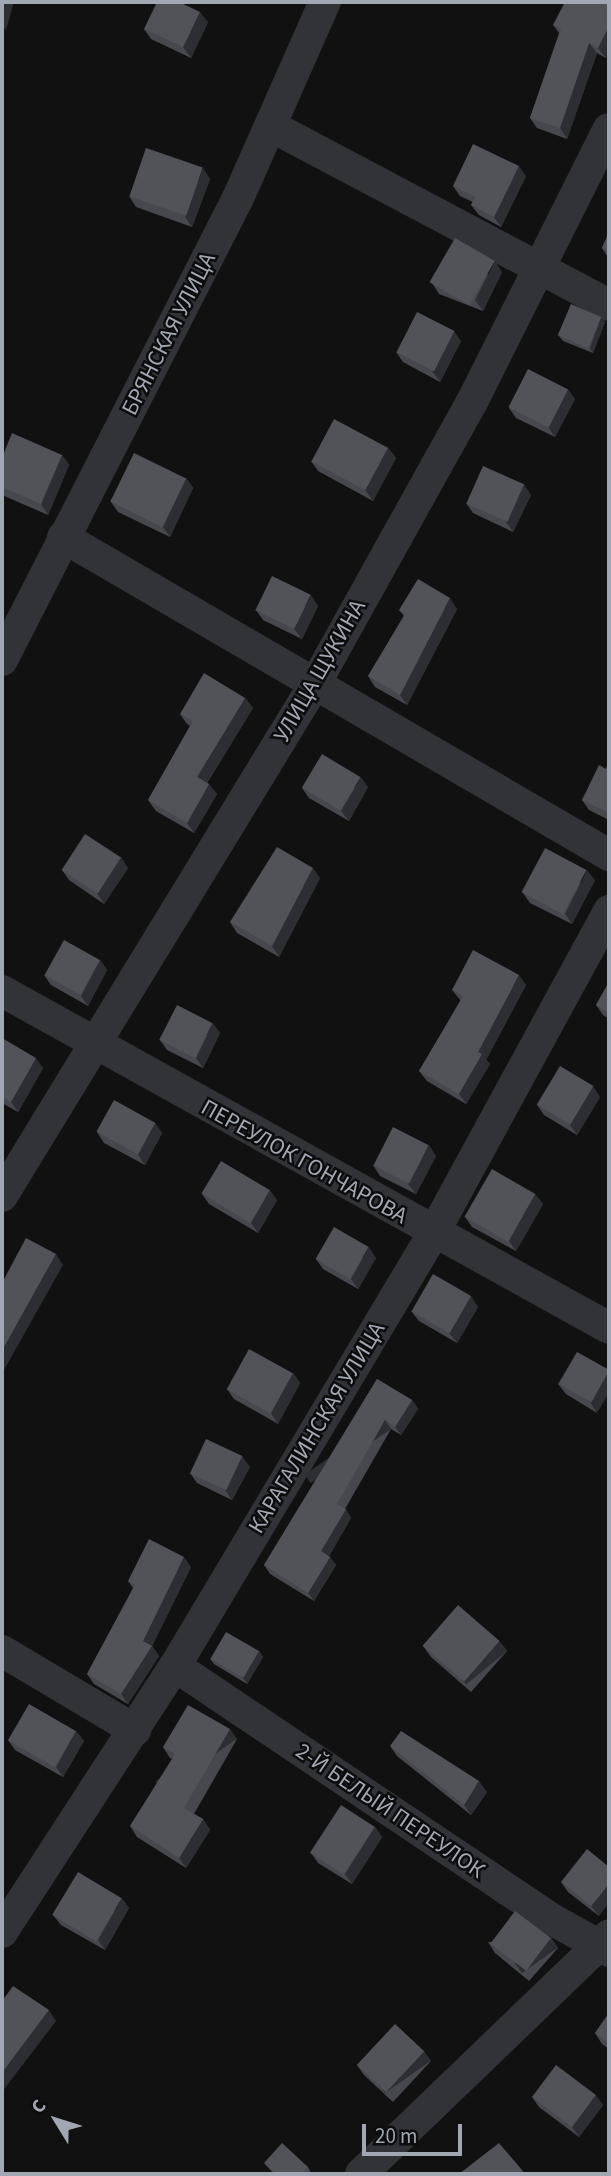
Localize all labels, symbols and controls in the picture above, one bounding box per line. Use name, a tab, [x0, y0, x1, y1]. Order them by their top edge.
street label: БРЯНСКАЯ УЛИЦА	[116, 248, 222, 420]
street label: УЛИЦА ЩУКИНА	[268, 595, 372, 747]
street label: ПЕРЕУЛОК ГОНЧАРОВА	[196, 1094, 412, 1230]
street label: КАРАГАЛИНСКАЯ УЛИЦА	[243, 1317, 391, 1539]
street label: 2-Й БЕЛЫЙ ПЕРЕУЛОК	[290, 1738, 490, 1884]
north arrow	[21, 2085, 91, 2155]
text: С	[25, 2094, 53, 2119]
scale bar	[366, 2110, 466, 2154]
text: 20 m	[375, 2121, 417, 2151]

